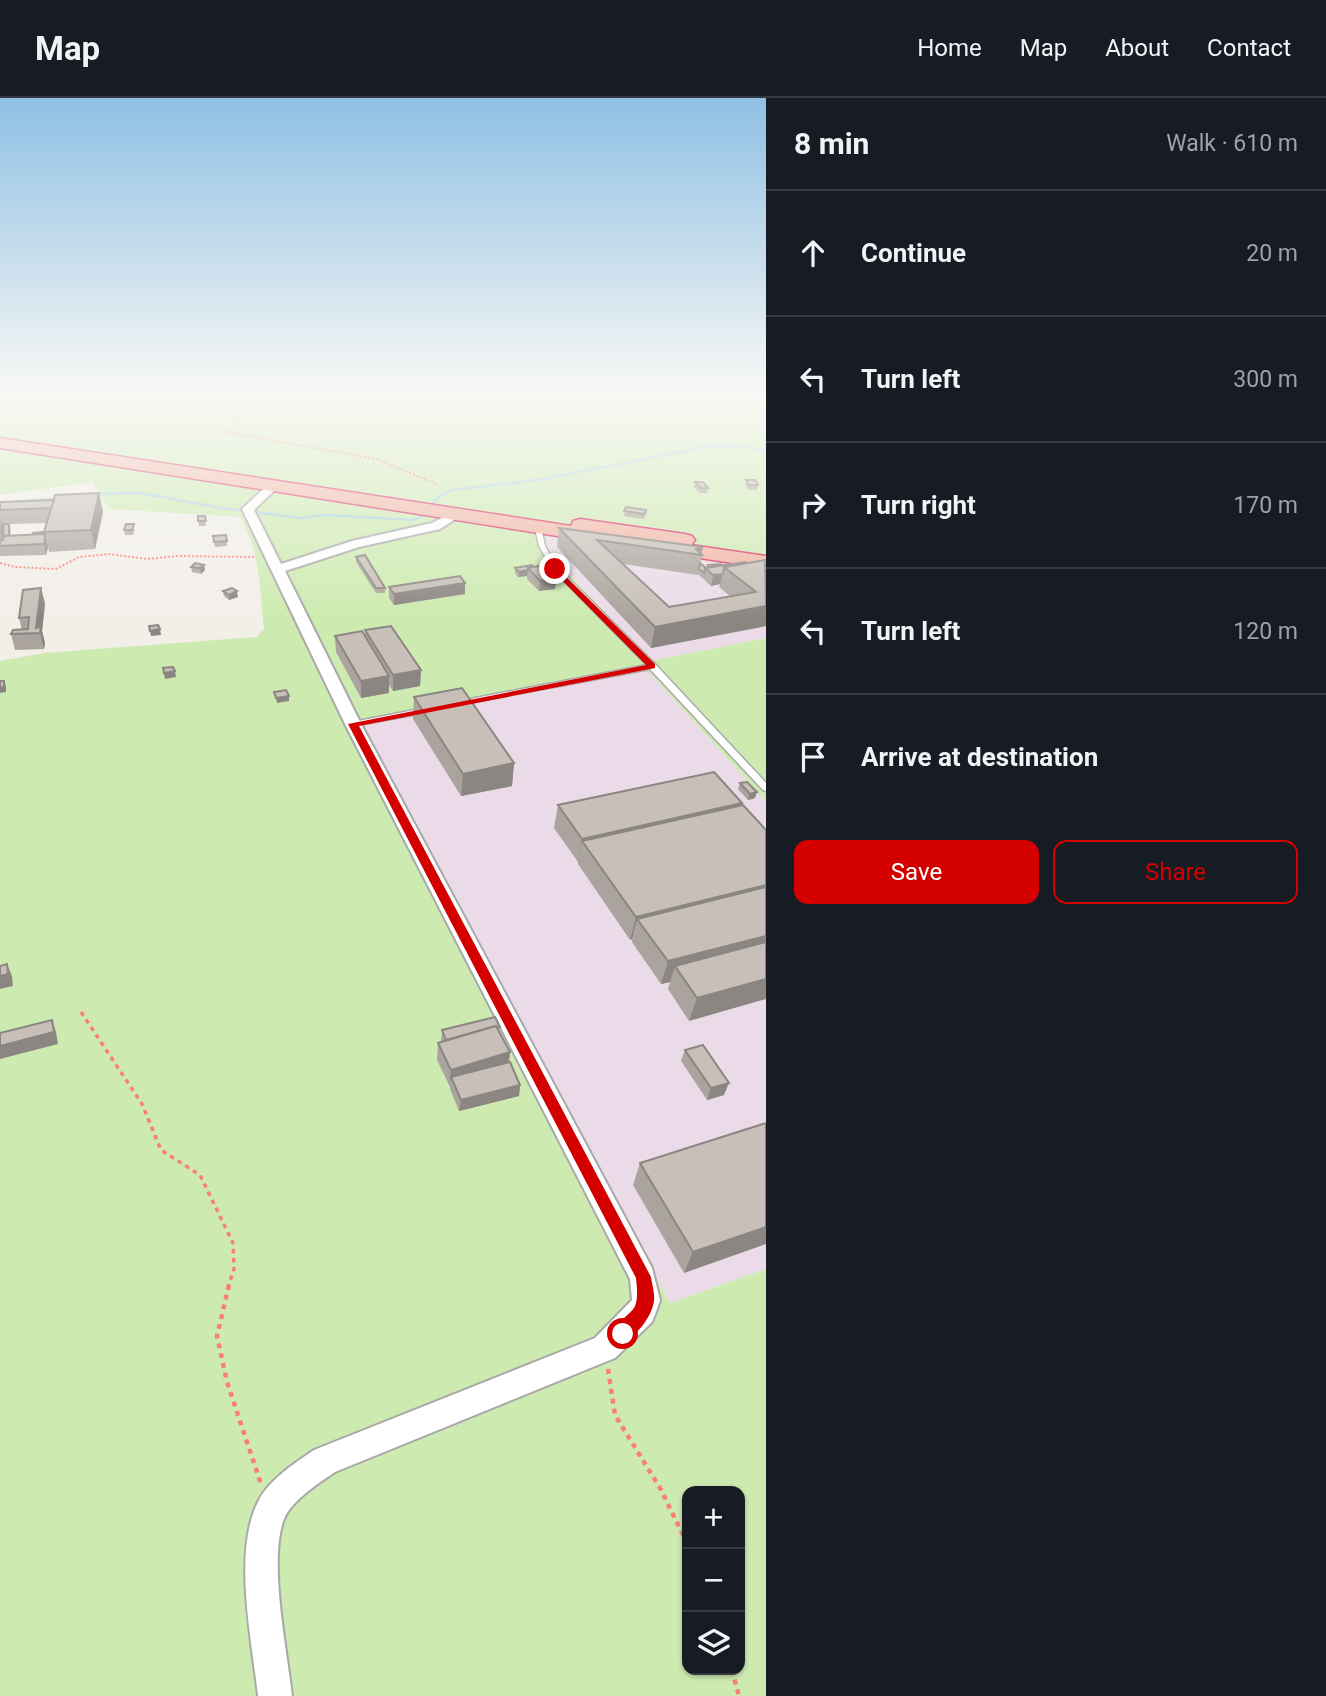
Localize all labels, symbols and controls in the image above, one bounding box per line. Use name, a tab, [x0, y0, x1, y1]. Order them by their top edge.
text: Map	[35, 29, 100, 68]
text: Home	[917, 34, 982, 62]
text: Map	[1020, 34, 1067, 62]
text: About	[1105, 34, 1169, 62]
text: Contact	[1207, 34, 1291, 62]
text: 8 min	[794, 126, 869, 161]
text: Walk · 610 m	[1166, 130, 1298, 157]
icon: ahead	[794, 234, 832, 272]
text: Continue	[861, 238, 966, 268]
text: 20 m	[1246, 240, 1298, 267]
icon: left	[794, 360, 832, 398]
text: Turn left	[861, 364, 960, 394]
text: 300 m	[1233, 366, 1298, 393]
icon: right	[794, 486, 832, 524]
text: Turn right	[861, 490, 976, 520]
text: 170 m	[1233, 492, 1298, 519]
route end	[539, 553, 570, 584]
icon: left	[794, 612, 832, 650]
text: Turn left	[861, 616, 960, 646]
text: 120 m	[1233, 618, 1298, 645]
icon: arrive	[794, 738, 832, 776]
text: Arrive at destination	[861, 742, 1098, 772]
button: Save	[794, 840, 1039, 904]
button: Share	[1053, 840, 1298, 904]
route start	[607, 1318, 638, 1349]
map controls	[682, 1486, 745, 1675]
button: +	[682, 1486, 745, 1549]
button: −	[682, 1549, 745, 1612]
button: layers	[682, 1612, 745, 1675]

